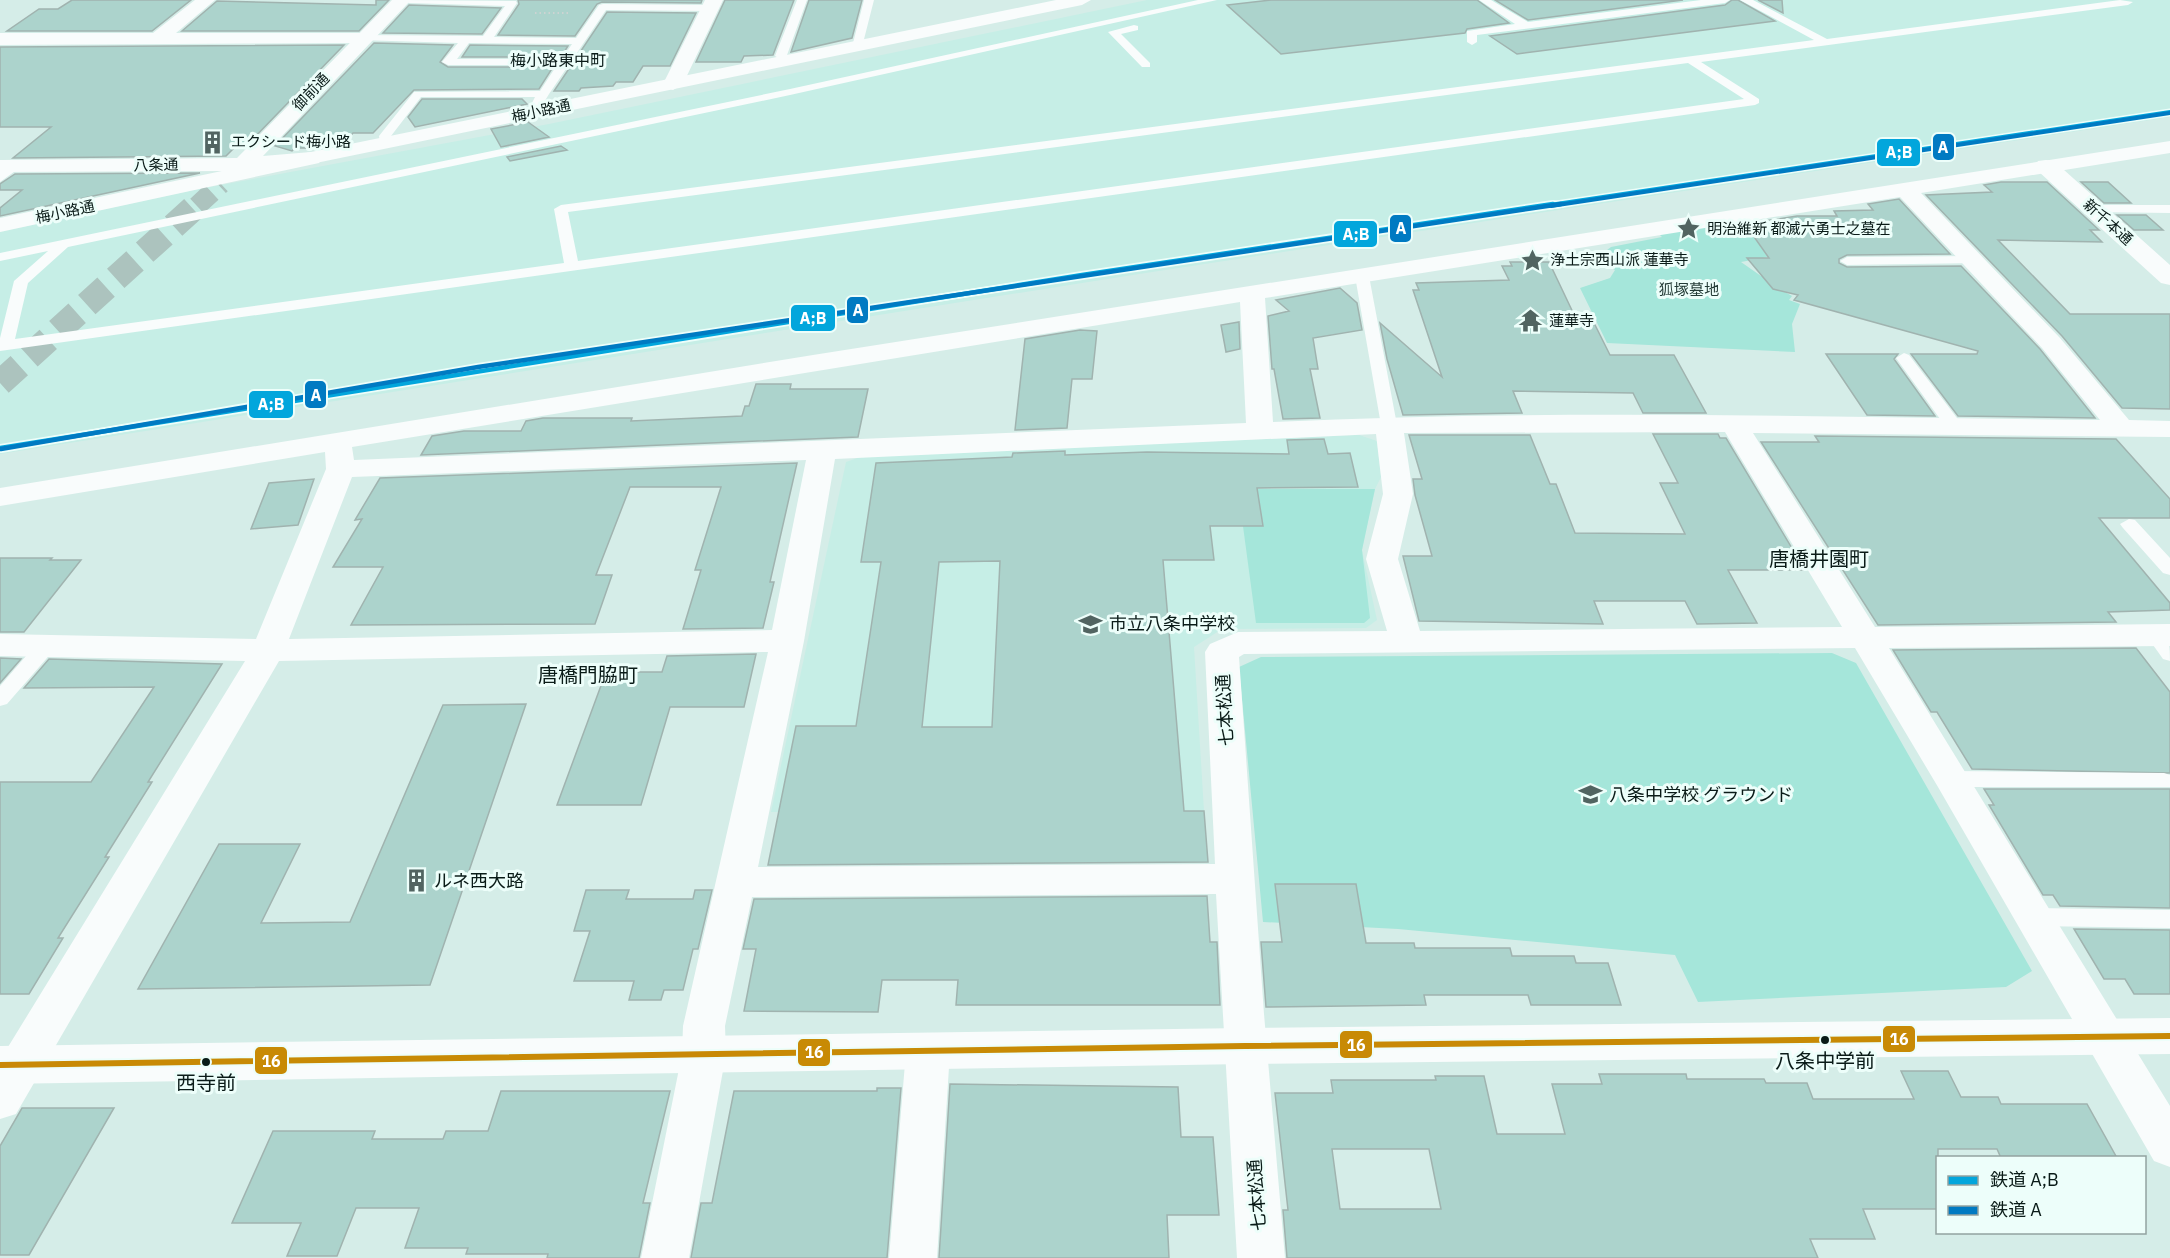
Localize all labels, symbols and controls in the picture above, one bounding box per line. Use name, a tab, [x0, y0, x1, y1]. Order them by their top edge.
district label: 梅小路東中町	[510, 50, 606, 70]
street label: 御前通	[288, 69, 333, 114]
street label: 梅小路通	[510, 95, 572, 126]
building icon: エクシード梅小路	[200, 129, 226, 155]
place label: エクシード梅小路	[231, 132, 351, 151]
line badge: A	[1932, 133, 1955, 161]
text: A	[1938, 137, 1949, 157]
line badge: A;B	[1876, 138, 1921, 167]
text: A;B	[1886, 142, 1913, 162]
street label: 八条通	[133, 155, 179, 174]
street label: 新千本通	[2080, 194, 2137, 249]
street label: 梅小路通	[34, 196, 96, 227]
line badge: A	[1389, 214, 1412, 243]
place icon: 明治維新 都滅六勇士之墓在	[1676, 216, 1702, 242]
text: A	[1396, 218, 1407, 238]
place label: 明治維新 都滅六勇士之墓在	[1707, 219, 1891, 238]
line badge: A;B	[1333, 220, 1378, 248]
text: A;B	[1343, 224, 1370, 244]
place icon: 浄土宗西山派 蓮華寺	[1519, 247, 1545, 273]
place label: 浄土宗西山派 蓮華寺	[1550, 250, 1689, 269]
park label: 狐塚墓地	[1659, 280, 1719, 299]
line badge: A	[846, 296, 869, 324]
text: A	[853, 300, 864, 320]
line badge: A;B	[790, 304, 836, 332]
text: A;B	[800, 308, 827, 328]
temple icon: 蓮華寺	[1518, 308, 1544, 334]
place label: 蓮華寺	[1549, 311, 1594, 330]
line badge: A	[304, 380, 327, 409]
text: A	[311, 385, 322, 405]
line badge: A;B	[248, 390, 294, 419]
text: A;B	[258, 394, 285, 414]
district label: 唐橋井園町	[1769, 545, 1869, 572]
school or university icon: 市立八条中学校	[1078, 611, 1104, 637]
place label: 市立八条中学校	[1109, 612, 1235, 635]
district label: 唐橋門脇町	[538, 661, 638, 688]
street label: 七本松通	[1211, 673, 1238, 747]
school or university icon: 八条中学校 グラウンド	[1578, 782, 1604, 808]
place label: 八条中学校 グラウンド	[1609, 783, 1793, 806]
building icon: ルネ西大路	[403, 868, 429, 894]
place label: ルネ西大路	[434, 869, 524, 892]
line badge: 16	[1882, 1025, 1916, 1053]
text: 16	[1889, 1029, 1909, 1049]
line badge: 16	[1339, 1030, 1373, 1059]
marker: 八条中学前	[1819, 1034, 1831, 1046]
text: 16	[1346, 1035, 1366, 1055]
line badge: 16	[797, 1038, 831, 1067]
text: 16	[804, 1042, 824, 1062]
line badge: 16	[254, 1046, 288, 1075]
place label: 八条中学前	[1775, 1047, 1875, 1074]
text: 16	[261, 1051, 281, 1071]
marker: 西寺前	[200, 1056, 212, 1068]
place label: 西寺前	[176, 1069, 236, 1096]
legend	[1936, 1156, 2146, 1234]
street label: 七本松通	[1243, 1158, 1270, 1232]
text: 鉄道 A;B	[1990, 1168, 2059, 1191]
text: 鉄道 A	[1990, 1198, 2042, 1221]

